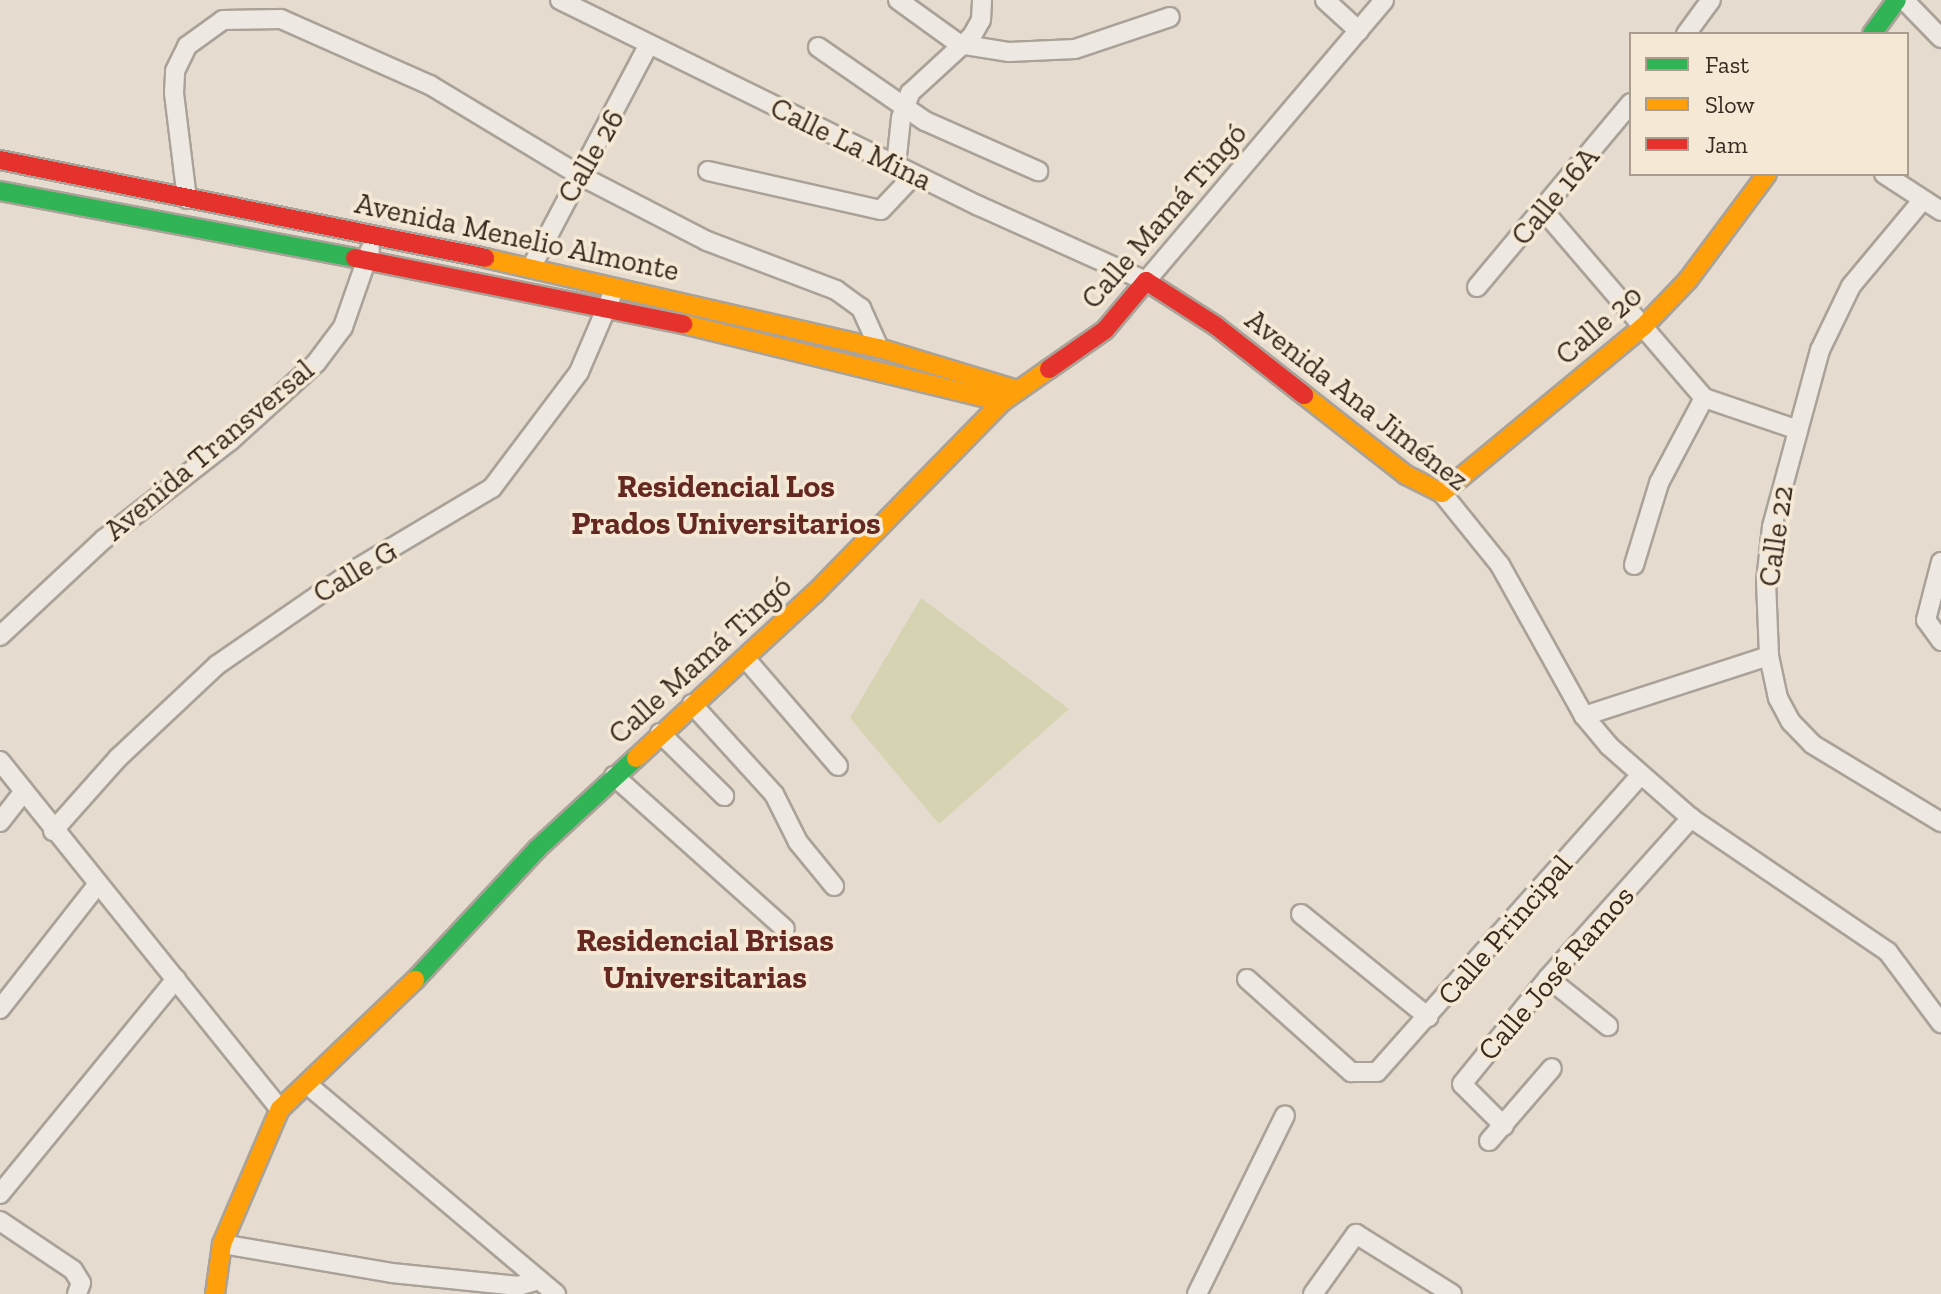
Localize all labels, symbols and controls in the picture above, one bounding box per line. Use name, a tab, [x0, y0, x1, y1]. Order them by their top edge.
legend	[1629, 32, 1909, 176]
text: Fast	[1705, 50, 1749, 79]
street label: Calle La Mina	[764, 89, 938, 199]
text: Slow	[1705, 90, 1755, 119]
street label: Calle 26	[550, 103, 632, 209]
street label: Calle Mamá Tingó	[1073, 116, 1255, 316]
text: Jam	[1705, 130, 1748, 159]
street label: Calle 16A	[1503, 139, 1607, 253]
street label: Avenida Menelio Almonte	[351, 185, 683, 289]
street label: Calle 20	[1548, 277, 1650, 373]
street label: Avenida Ana Jiménez	[1238, 301, 1476, 499]
street label: Avenida Transversal	[97, 352, 321, 548]
district label: Residencial Los Prados Universitarios	[571, 468, 881, 543]
street label: Calle 22	[1751, 483, 1801, 589]
street label: Calle G	[307, 533, 403, 611]
street label: Calle Mamá Tingó	[601, 568, 799, 752]
street label: Calle Principal	[1430, 847, 1580, 1013]
street label: Calle José Ramos	[1470, 878, 1642, 1068]
district label: Residencial Brisas Universitarias	[576, 922, 834, 997]

